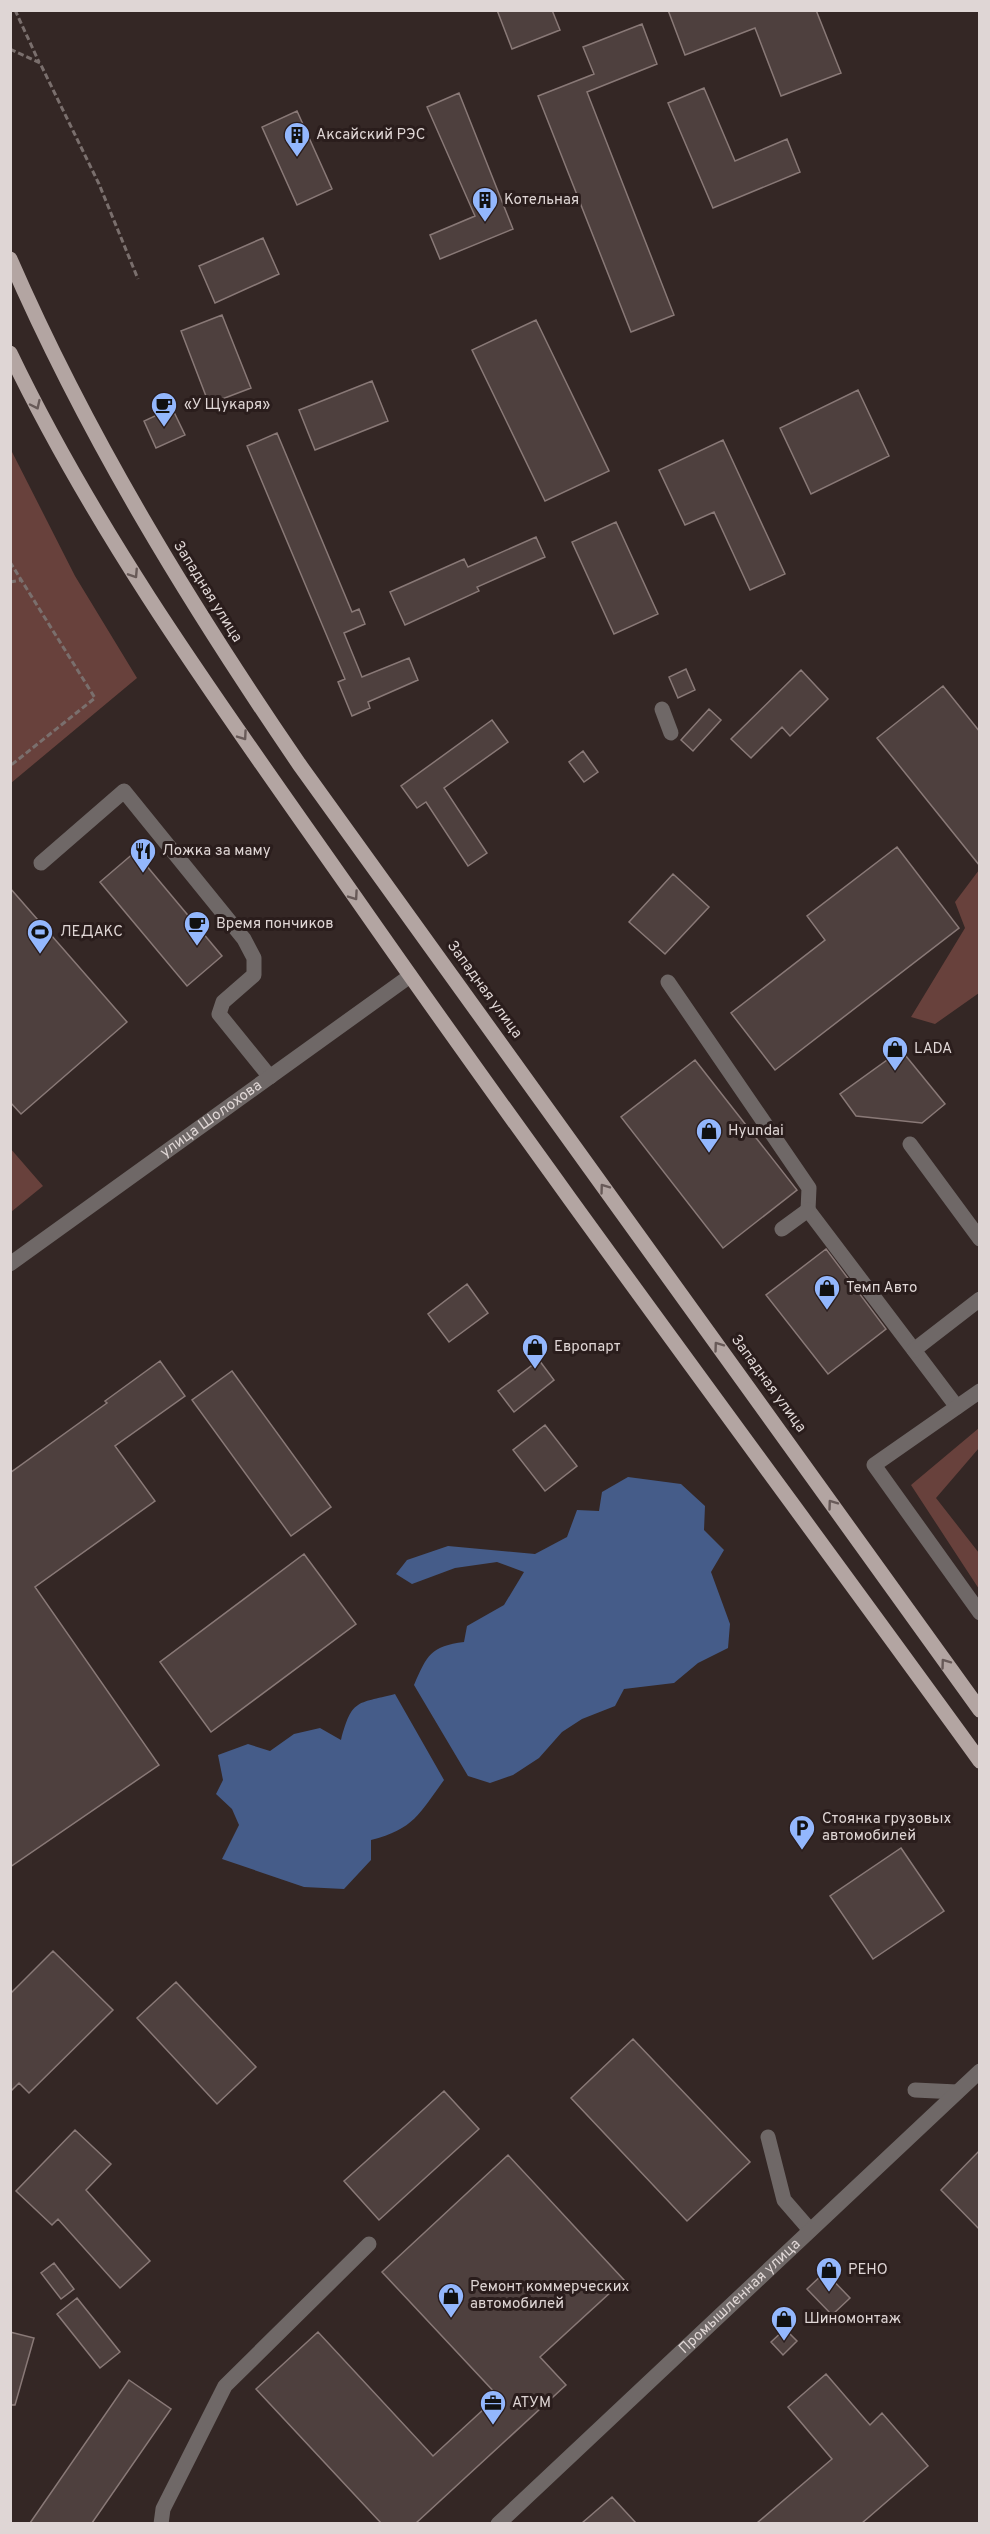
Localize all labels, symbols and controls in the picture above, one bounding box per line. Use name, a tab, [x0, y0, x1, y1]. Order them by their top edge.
building icon: Аксайский РЭС	[282, 120, 312, 158]
place label: Аксайский РЭС	[316, 126, 425, 145]
building icon: Котельная	[470, 185, 500, 223]
place label: Котельная	[504, 191, 579, 210]
cafe icon: «У Щукаря»	[149, 390, 179, 428]
place label: «У Щукаря»	[184, 396, 270, 415]
one-way arrow	[28, 399, 40, 410]
street label: Западная улица	[168, 538, 246, 646]
one-way arrow	[127, 567, 138, 578]
one-way arrow	[236, 729, 247, 740]
restaurant icon: Ложка за маму	[128, 836, 158, 874]
place label: Ложка за маму	[162, 842, 271, 861]
one-way arrow	[347, 889, 358, 900]
cafe icon: Время пончиков	[182, 909, 212, 947]
place label: Время пончиков	[216, 915, 334, 934]
sports icon: ЛЕДАКС	[25, 917, 55, 955]
place label: ЛЕДАКС	[60, 923, 123, 942]
street label: Западная улица	[442, 937, 526, 1043]
shop icon: LADA	[880, 1034, 910, 1072]
place label: LADA	[914, 1040, 952, 1059]
street label: улица Шолохова	[157, 1076, 266, 1162]
shop icon: Hyundai	[694, 1116, 724, 1154]
place label: Hyundai	[728, 1122, 784, 1141]
one-way arrow	[600, 1183, 611, 1194]
shop icon: Темп Авто	[812, 1273, 842, 1311]
place label: Темп Авто	[846, 1279, 917, 1298]
street label: Западная улица	[726, 1331, 810, 1437]
shop icon: Европарт	[520, 1332, 550, 1370]
place label: Европарт	[554, 1338, 621, 1357]
one-way arrow	[714, 1341, 725, 1352]
one-way arrow	[828, 1500, 839, 1511]
one-way arrow	[941, 1658, 952, 1669]
place label: Стоянка грузовых автомобилей	[822, 1810, 952, 1846]
parking icon: Стоянка грузовых автомобилей	[787, 1813, 817, 1851]
street label: Промышленная улица	[675, 2235, 805, 2358]
shop icon: РЕНО	[814, 2255, 844, 2293]
place label: РЕНО	[848, 2261, 888, 2280]
place label: Ремонт коммерческих автомобилей	[470, 2278, 630, 2314]
shop icon: Ремонт коммерческих автомобилей	[436, 2281, 466, 2319]
shop icon: Шиномонтаж	[769, 2304, 799, 2342]
place label: Шиномонтаж	[804, 2310, 902, 2329]
office icon: АТУМ	[478, 2388, 508, 2426]
place label: АТУМ	[512, 2394, 551, 2413]

